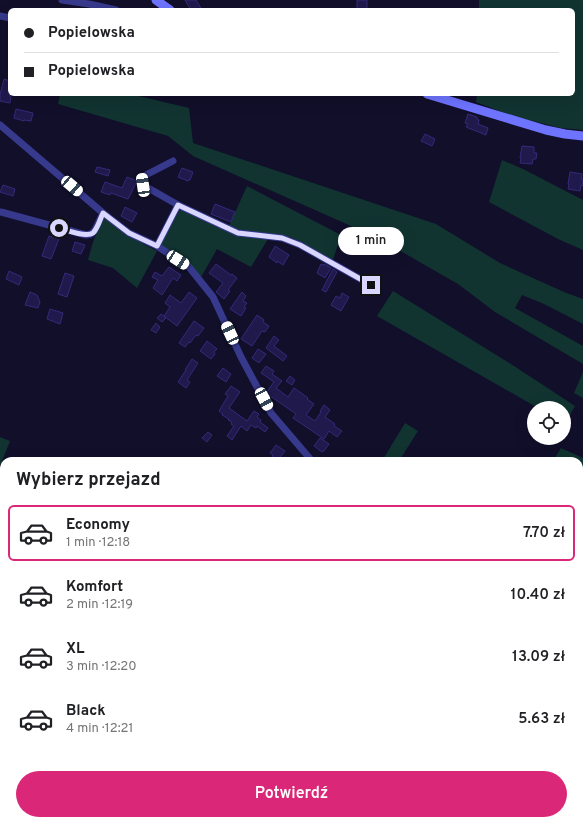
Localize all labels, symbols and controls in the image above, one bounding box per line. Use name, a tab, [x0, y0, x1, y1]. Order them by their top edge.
text: Popielowska	[48, 24, 135, 43]
text: Popielowska	[48, 62, 135, 81]
car	[135, 172, 151, 198]
car	[59, 174, 85, 198]
route start	[50, 219, 68, 237]
callout: 1 min	[338, 227, 404, 255]
text: 1 min	[356, 233, 386, 249]
car	[165, 248, 191, 272]
route end	[362, 276, 380, 294]
car	[219, 320, 241, 346]
car	[253, 386, 275, 412]
map controls	[527, 401, 571, 445]
button: locate	[527, 401, 571, 445]
text: Wybierz przejazd	[16, 469, 161, 492]
icon: car	[18, 515, 54, 551]
text: Economy	[66, 516, 130, 535]
text: 7.70 zł	[523, 524, 565, 543]
text: 1 min · 12:18	[66, 535, 130, 551]
icon: car	[18, 577, 54, 613]
text: Komfort	[66, 578, 123, 597]
text: 10.40 zł	[511, 586, 565, 605]
text: 2 min · 12:19	[66, 597, 133, 613]
icon: car	[18, 639, 54, 675]
text: XL	[66, 640, 84, 659]
text: 13.09 zł	[512, 648, 565, 667]
text: 3 min · 12:20	[66, 659, 137, 675]
icon: car	[18, 701, 54, 737]
text: Black	[66, 702, 106, 721]
text: 5.63 zł	[518, 710, 565, 729]
text: 4 min · 12:21	[66, 721, 133, 737]
button: Potwierdź	[16, 771, 567, 817]

